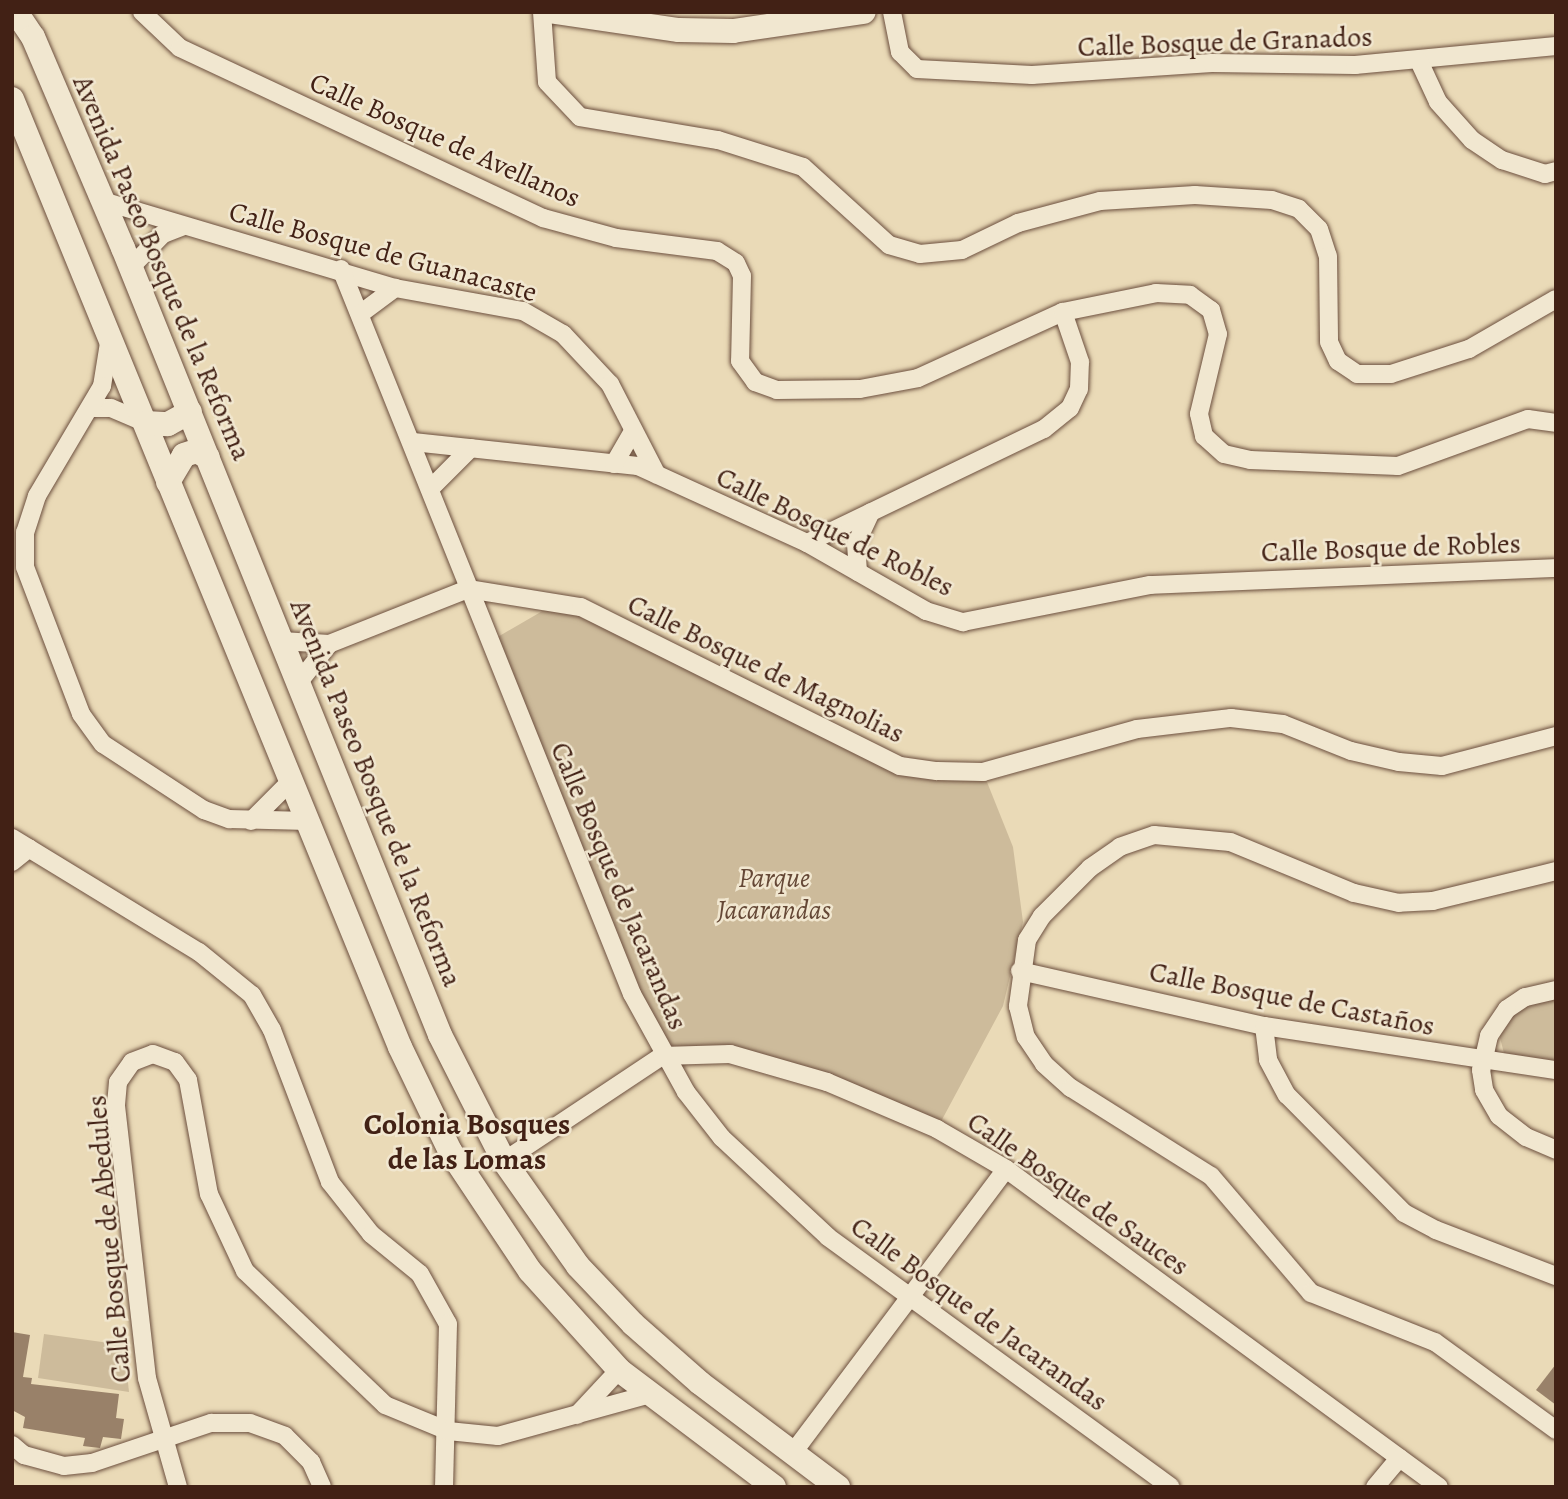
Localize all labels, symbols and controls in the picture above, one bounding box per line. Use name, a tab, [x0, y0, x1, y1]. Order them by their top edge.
street label: Calle Bosque de Granados	[1077, 20, 1373, 64]
street label: Calle Bosque de Avellanos	[305, 65, 585, 215]
street label: Avenida Paseo Bosque de la Reforma	[65, 71, 259, 465]
street label: Calle Bosque de Guanacaste	[225, 195, 541, 309]
street label: Calle Bosque de Robles	[711, 460, 959, 604]
street label: Calle Bosque de Robles	[1261, 527, 1521, 569]
street label: Calle Bosque de Magnolias	[622, 587, 910, 751]
street label: Avenida Paseo Bosque de la Reforma	[283, 594, 469, 992]
street label: Calle Bosque de Jacarandas	[543, 737, 695, 1035]
park label: Parque Jacarandas	[717, 861, 831, 927]
street label: Calle Bosque de Castaños	[1147, 955, 1437, 1043]
street label: Calle Bosque de Abedules	[80, 1094, 138, 1384]
street label: Calle Bosque de Sauces	[961, 1105, 1195, 1283]
district label: Colonia Bosques de las Lomas	[364, 1106, 570, 1176]
street label: Calle Bosque de Jacarandas	[844, 1210, 1114, 1418]

